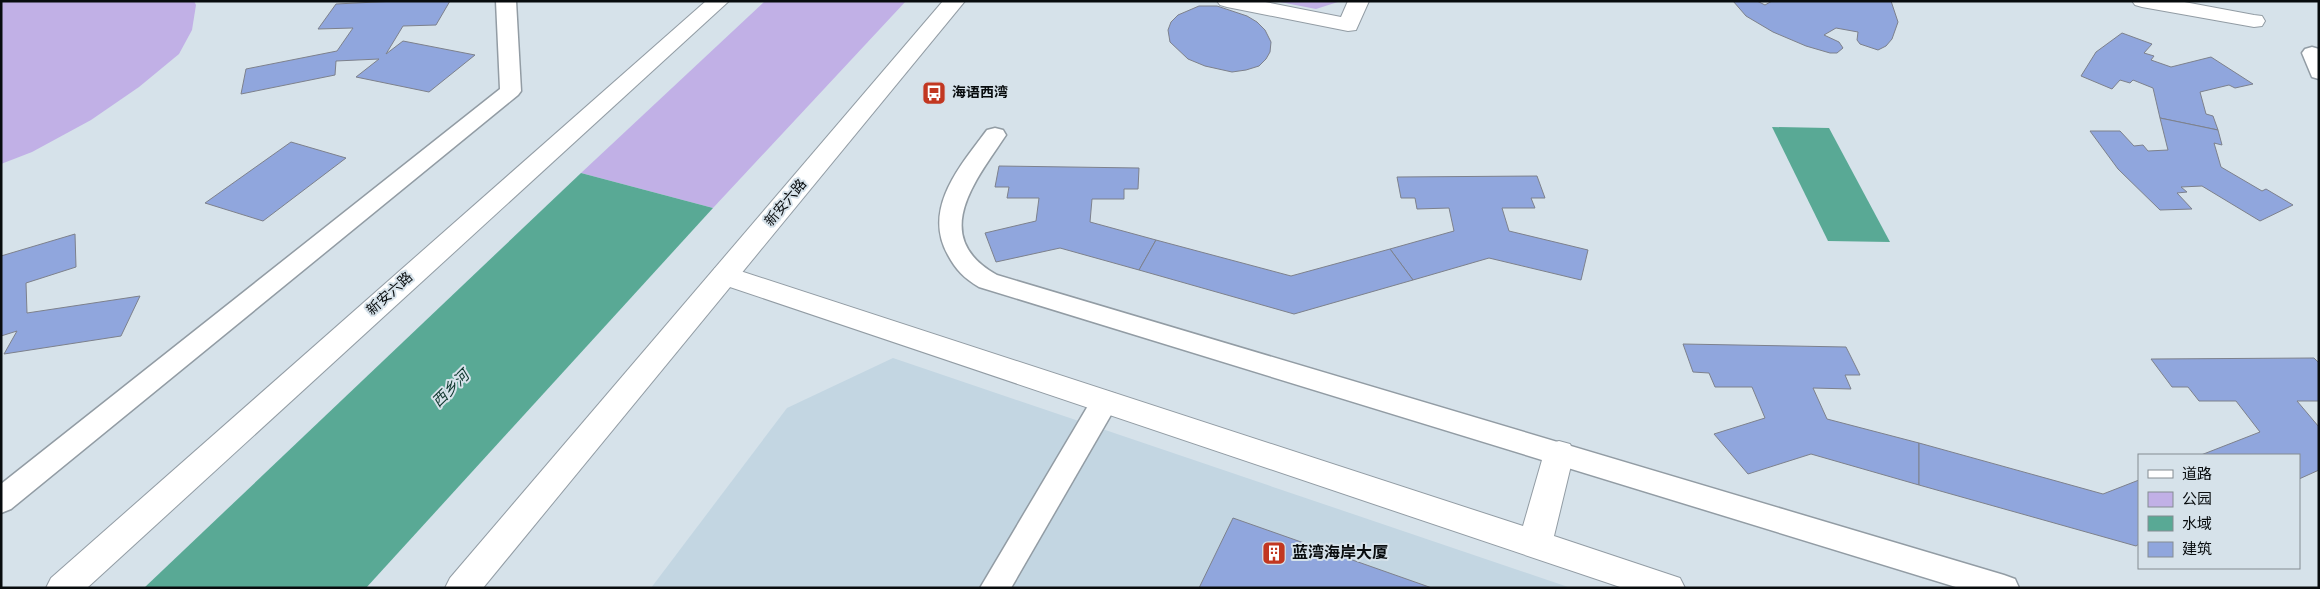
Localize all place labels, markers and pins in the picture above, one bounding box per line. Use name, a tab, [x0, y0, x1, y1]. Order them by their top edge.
bus stop icon: 海语西湾	[921, 80, 947, 106]
place label: 海语西湾	[952, 83, 1008, 103]
building icon: 蓝湾海岸大厦	[1261, 540, 1287, 566]
place label: 蓝湾海岸大厦	[1292, 542, 1388, 564]

